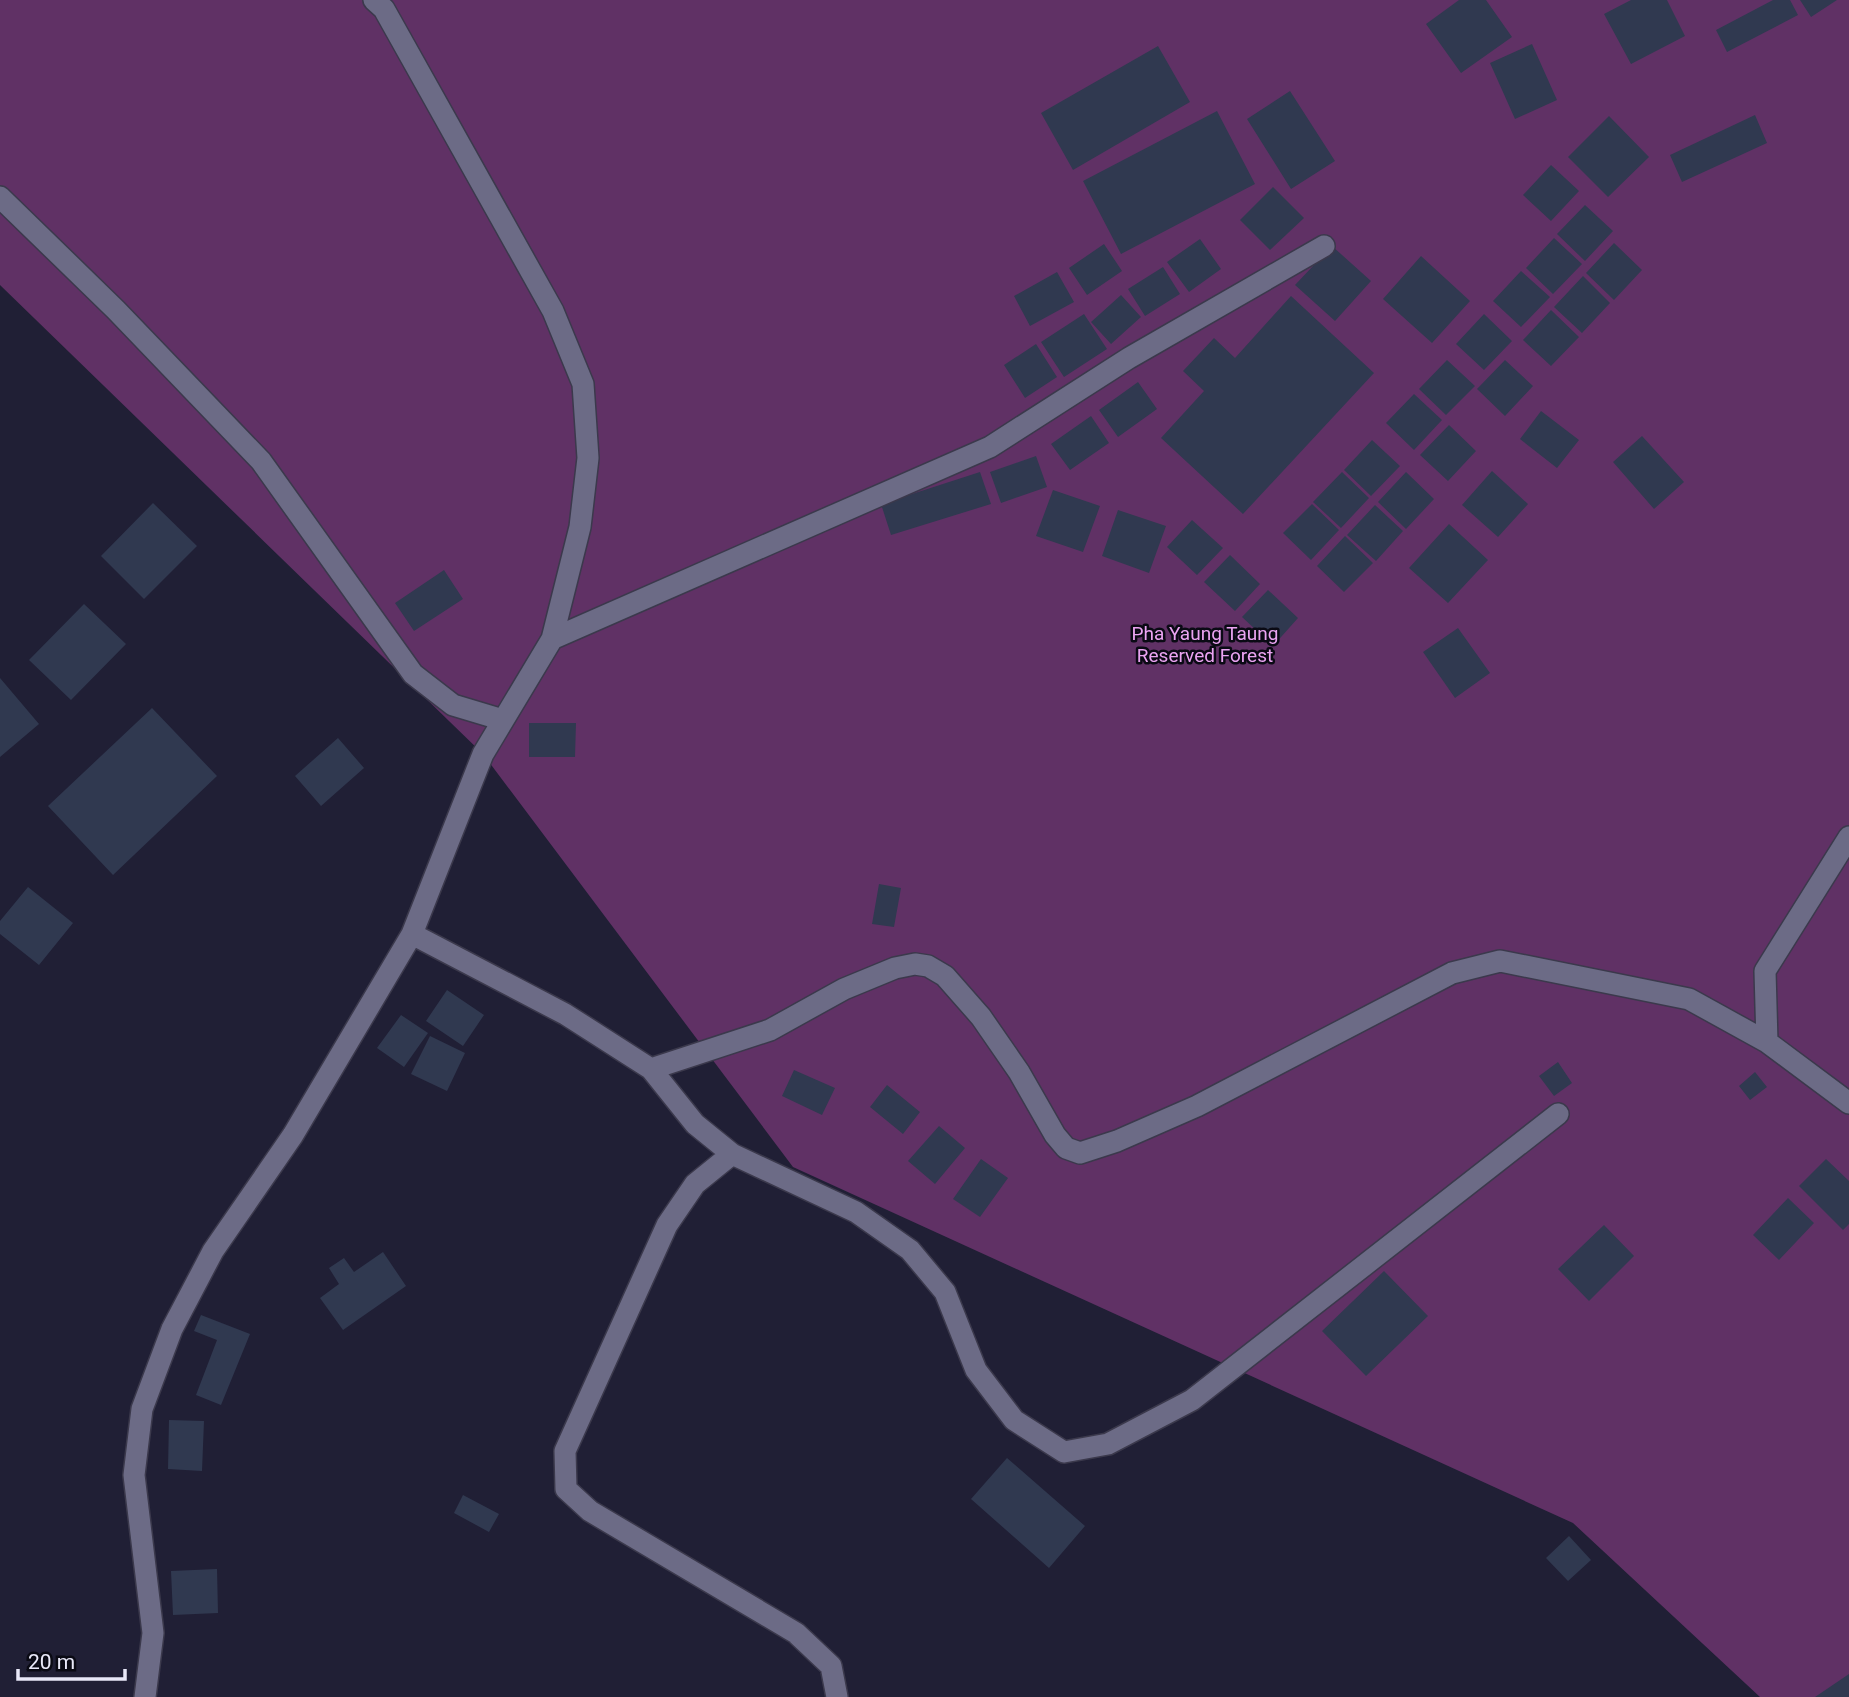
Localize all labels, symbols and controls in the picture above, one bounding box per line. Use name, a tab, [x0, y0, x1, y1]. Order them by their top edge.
park label: Pha Yaung Taung Reserved Forest	[1132, 622, 1278, 667]
scale bar	[18, 1638, 124, 1682]
text: 20 m	[28, 1650, 75, 1674]

